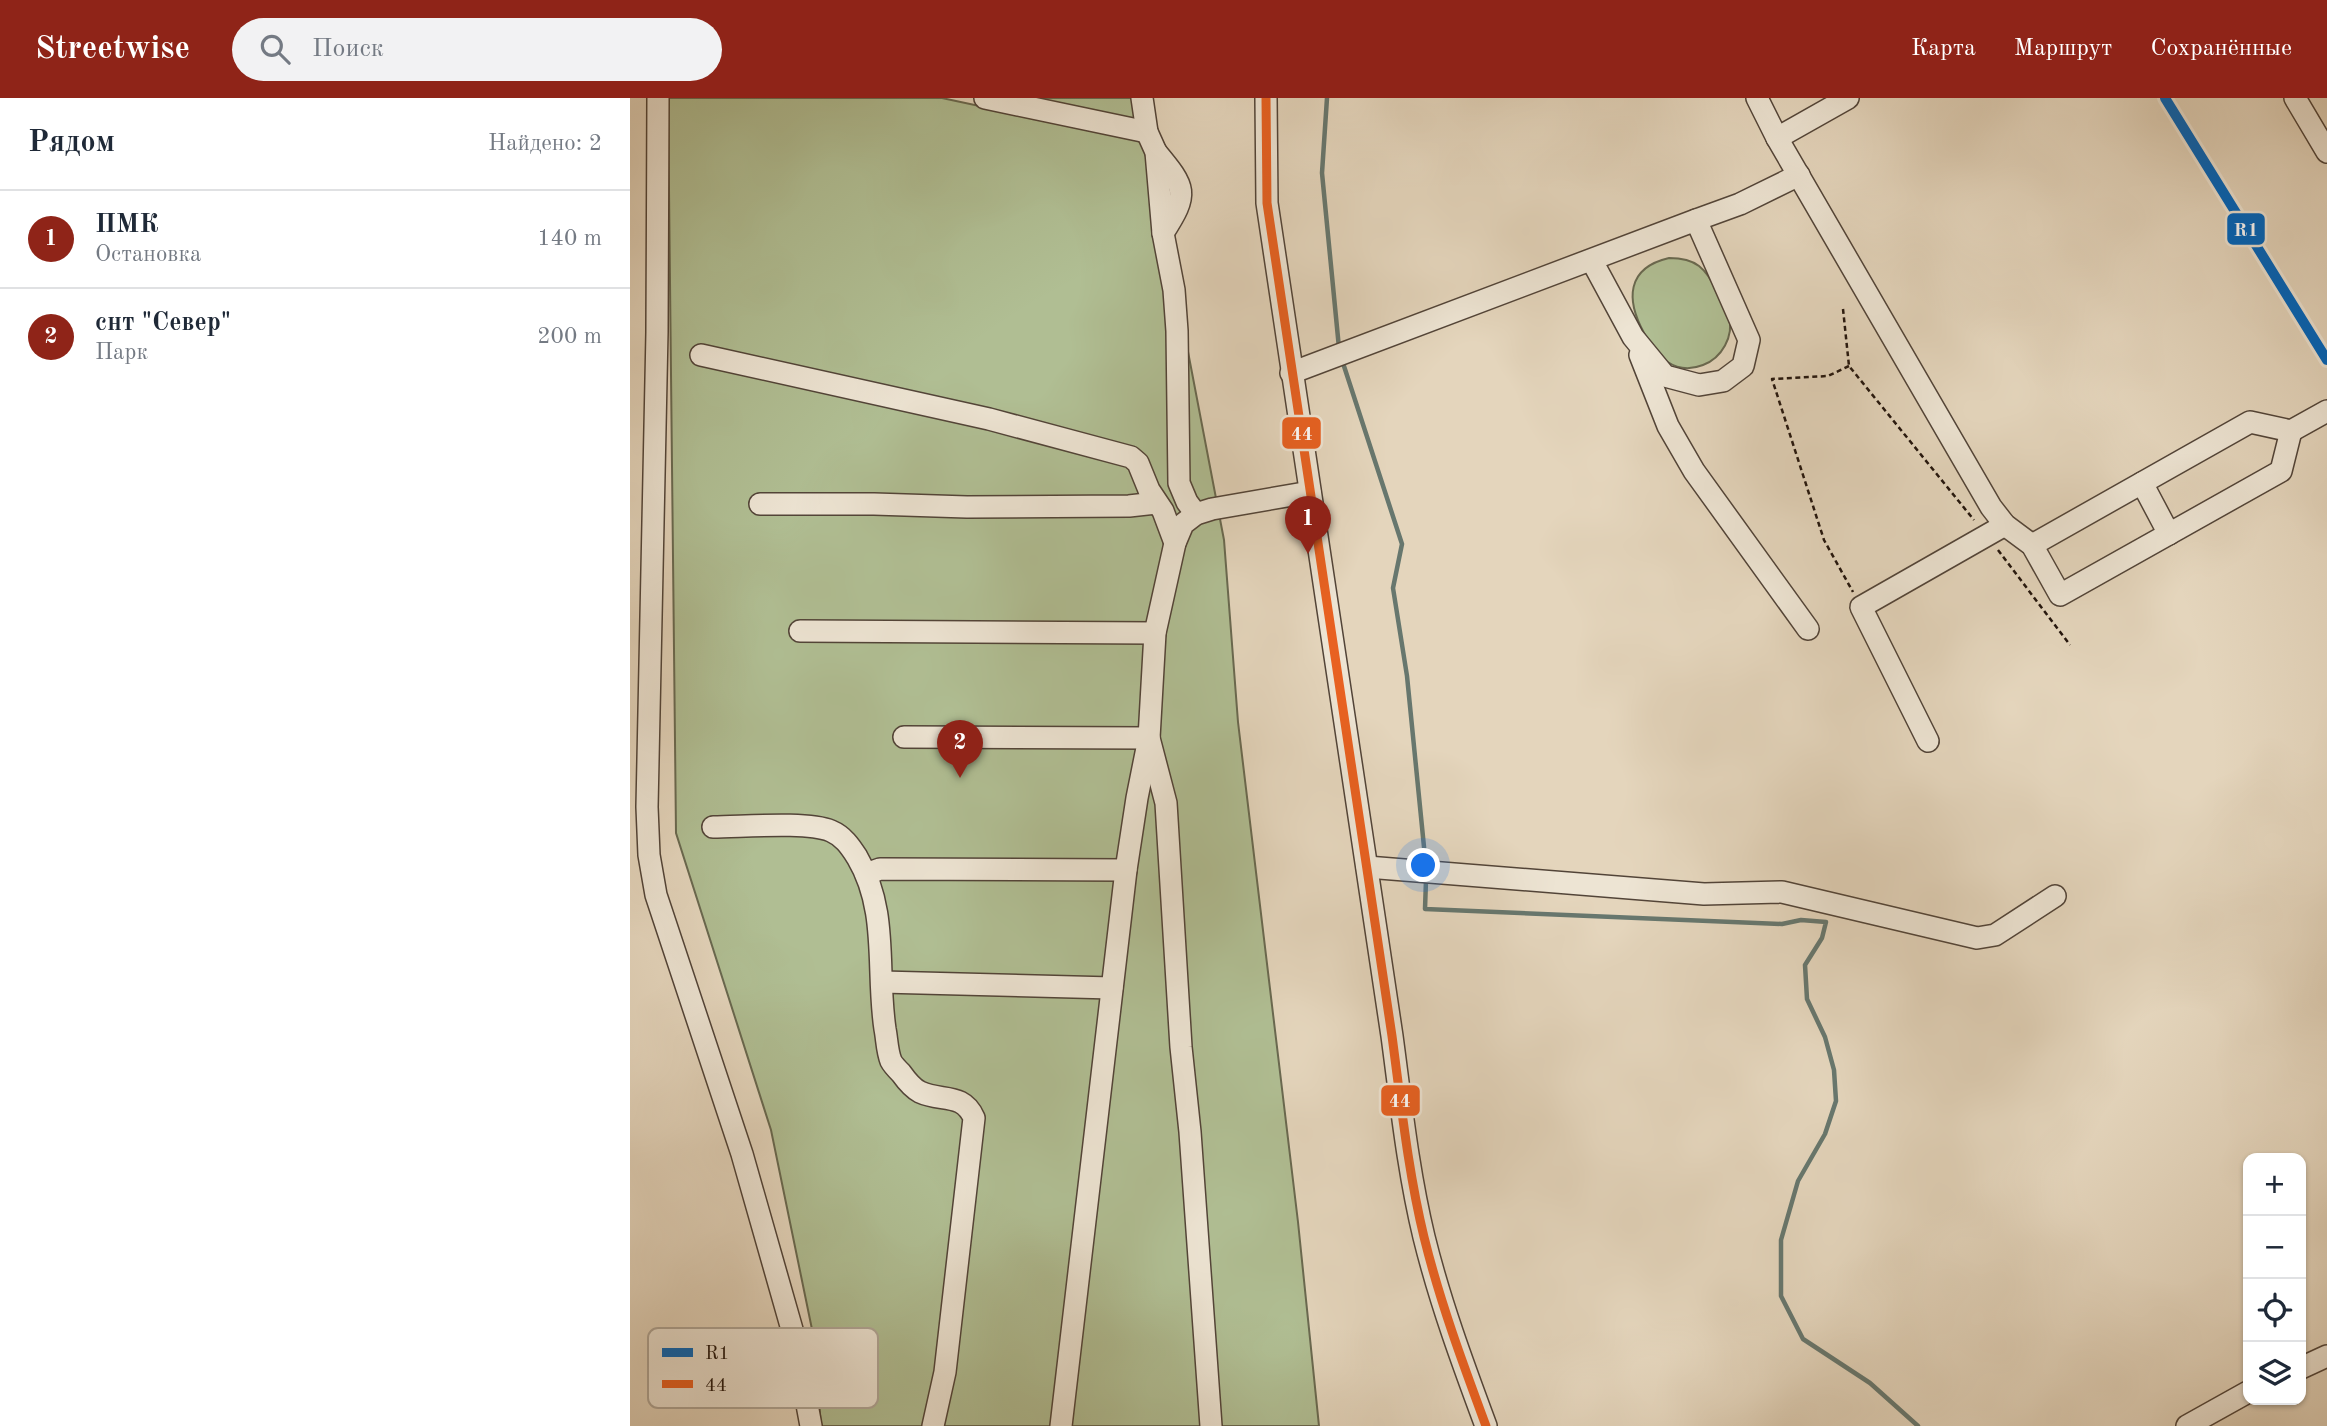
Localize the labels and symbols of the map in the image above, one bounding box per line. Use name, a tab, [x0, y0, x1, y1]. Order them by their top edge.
line badge: R1	[2226, 212, 2266, 246]
text: R1	[2234, 222, 2258, 241]
line badge: 44	[1281, 416, 1322, 450]
text: 44	[1291, 426, 1313, 445]
pin: 1	[1285, 496, 1331, 554]
pin: 2	[937, 720, 983, 778]
your location	[1406, 848, 1440, 882]
line badge: 44	[1380, 1084, 1421, 1117]
text: 44	[1389, 1093, 1411, 1112]
legend	[648, 1328, 878, 1408]
text: R1	[705, 1345, 730, 1364]
text: 44	[705, 1377, 727, 1396]

